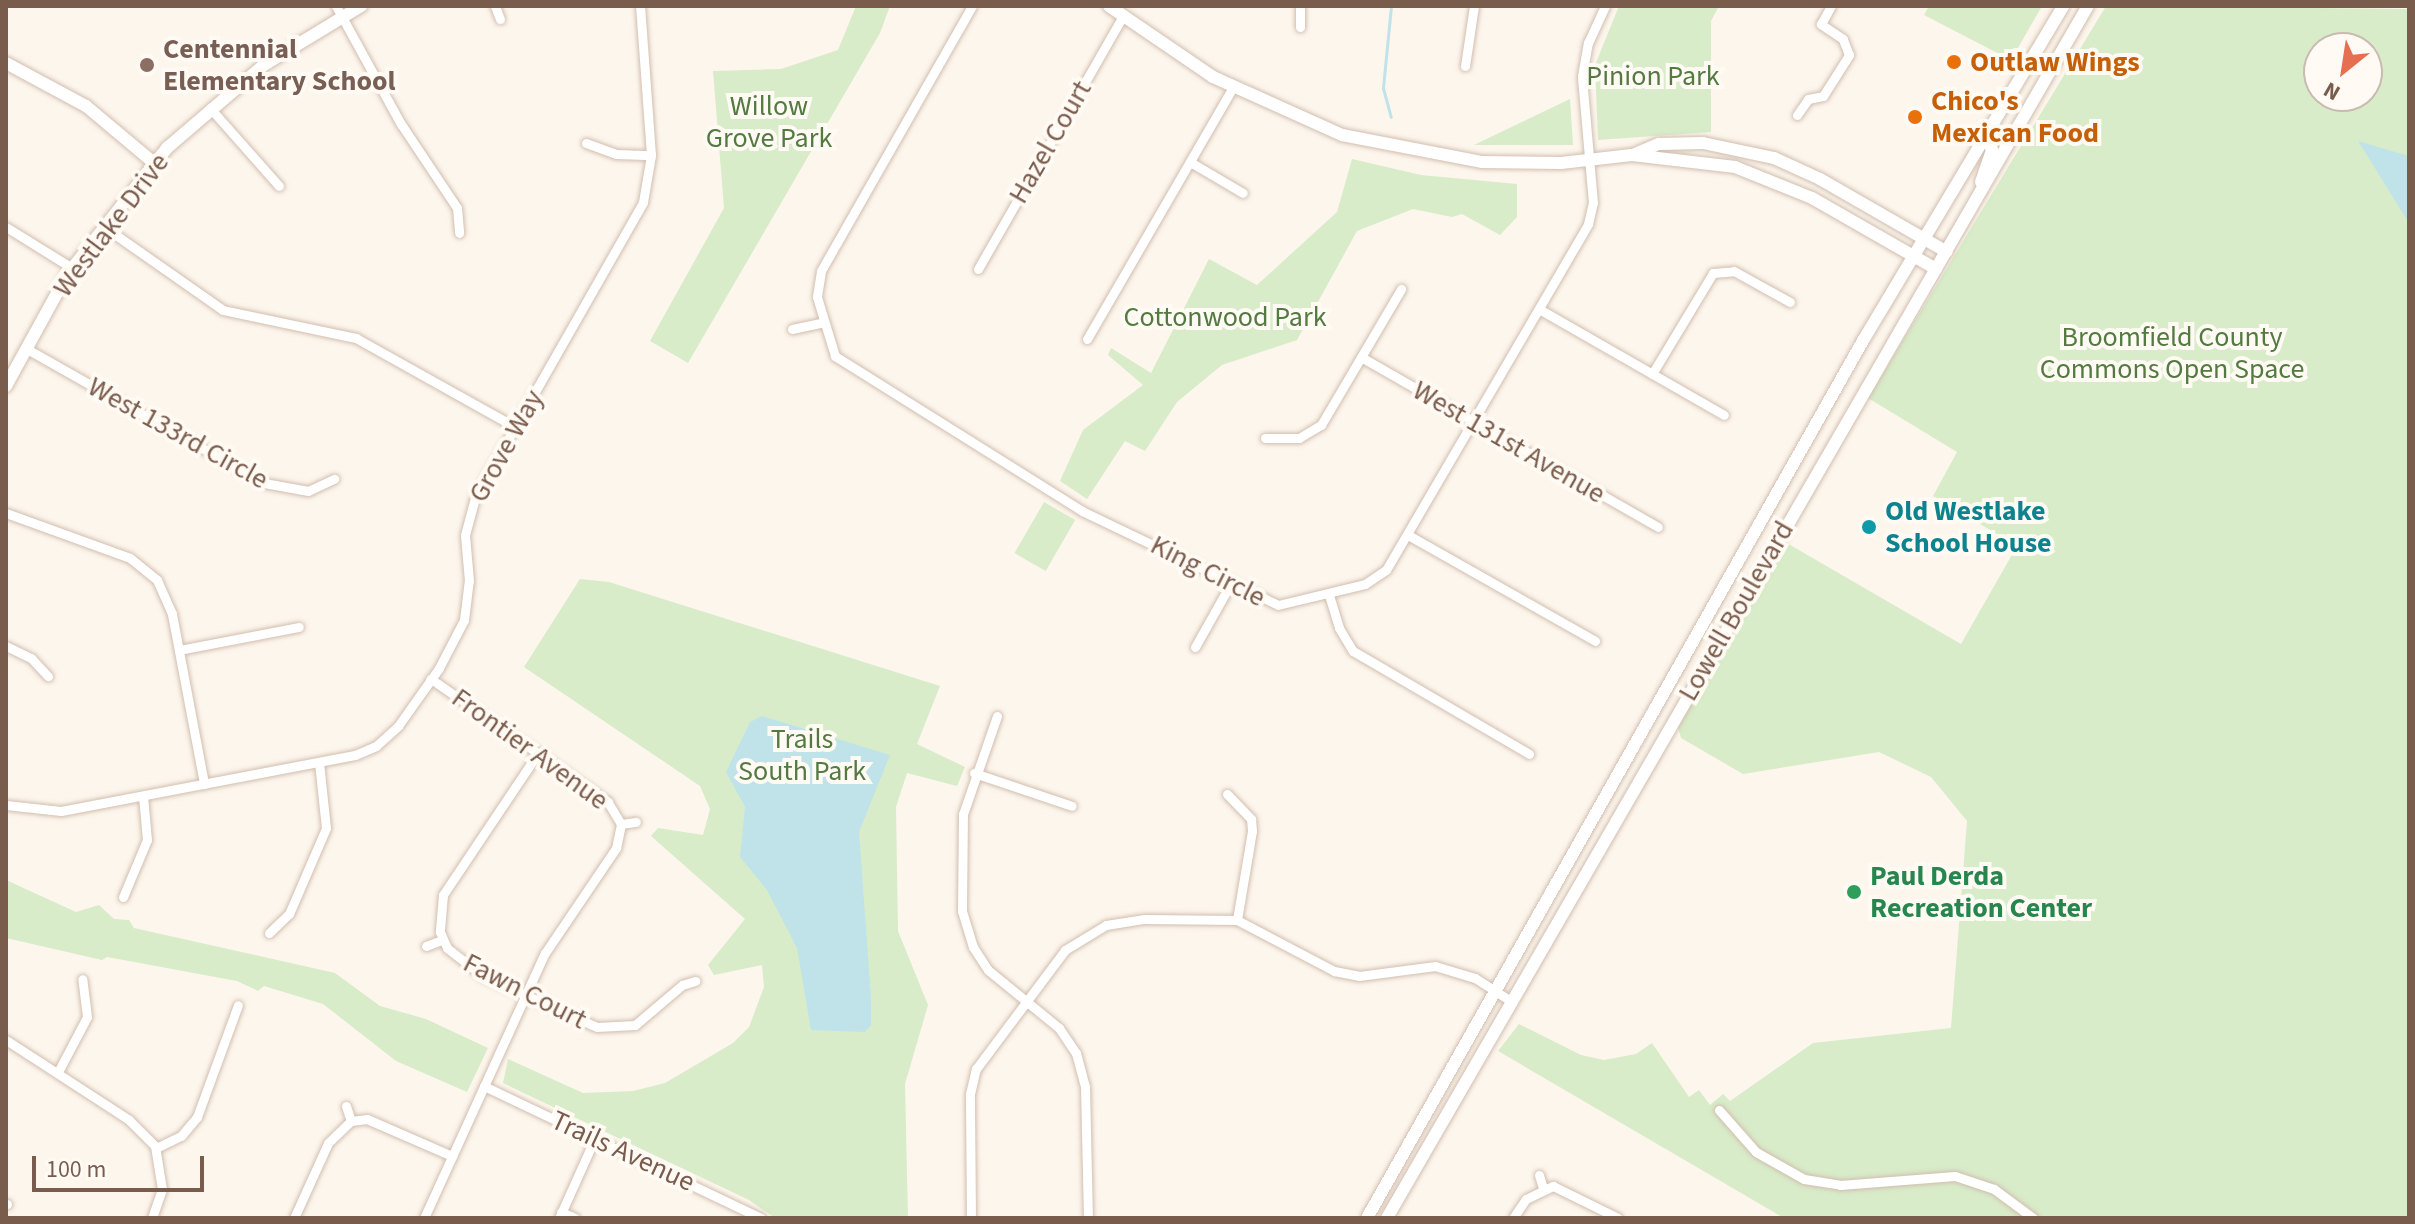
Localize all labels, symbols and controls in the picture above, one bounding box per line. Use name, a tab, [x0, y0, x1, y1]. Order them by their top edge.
place label: Centennial Elementary School	[163, 32, 396, 98]
north arrow	[2303, 32, 2383, 112]
place label: Outlaw Wings	[1970, 45, 2140, 79]
marker: Outlaw Wings	[1945, 53, 1963, 71]
marker: Centennial Elementary School	[138, 56, 156, 74]
park label: Pinion Park	[1586, 59, 1720, 93]
text: N	[2318, 74, 2346, 109]
street label: Hazel Court	[1001, 75, 1099, 209]
place label: Chico's Mexican Food	[1931, 84, 2099, 150]
park label: Willow Grove Park	[706, 89, 832, 155]
marker: Chico's Mexican Food	[1906, 108, 1924, 126]
street label: Westlake Drive	[46, 146, 176, 304]
park label: Cottonwood Park	[1123, 300, 1327, 334]
park label: Broomfield County Commons Open Space	[2040, 320, 2304, 386]
street label: West 133rd Circle	[82, 370, 274, 496]
street label: West 131st Avenue	[1407, 373, 1611, 511]
street label: Grove Way	[461, 384, 551, 508]
place label: Old Westlake School House	[1885, 494, 2052, 560]
street label: Lowell Boulevard	[1671, 515, 1801, 707]
marker: Old Westlake School House	[1860, 518, 1878, 536]
street label: King Circle	[1145, 528, 1271, 614]
street label: Frontier Avenue	[445, 681, 615, 817]
park label: Trails South Park	[738, 722, 866, 788]
place label: Paul Derda Recreation Center	[1870, 859, 2092, 925]
marker: Paul Derda Recreation Center	[1845, 883, 1863, 901]
street label: Fawn Court	[458, 946, 592, 1036]
street label: Trails Avenue	[546, 1103, 700, 1199]
scale bar	[36, 1140, 208, 1190]
text: 100 m	[46, 1152, 106, 1187]

